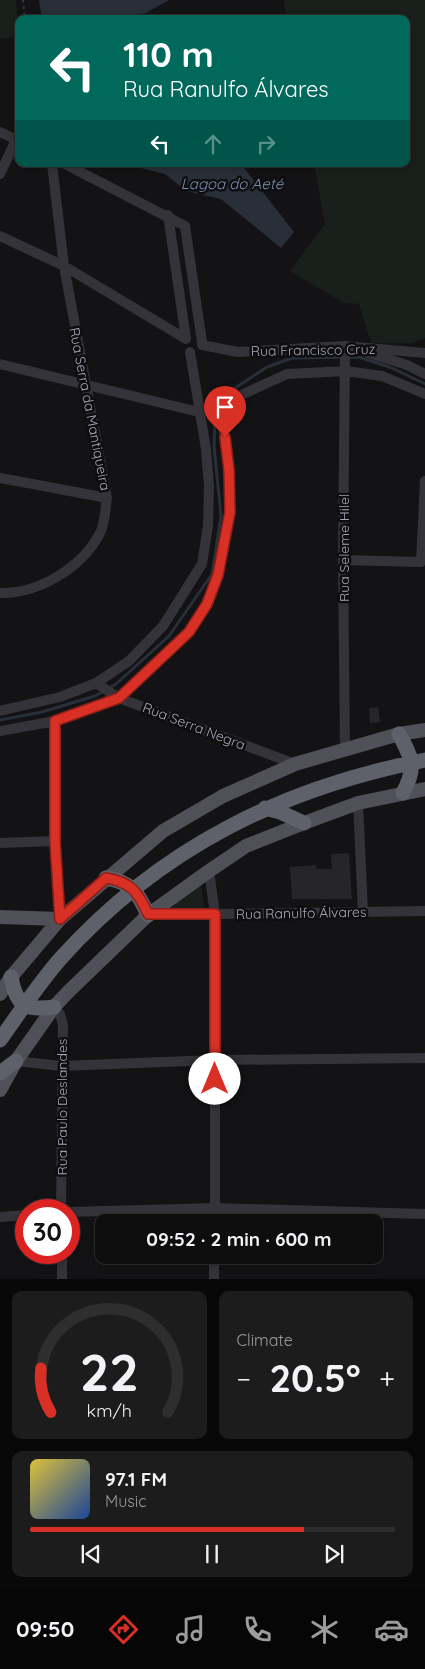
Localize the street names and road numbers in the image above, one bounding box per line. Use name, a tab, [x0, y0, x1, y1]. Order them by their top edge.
street label: Rua Serra da Mantiqueira	[65, 326, 115, 492]
street label: Rua Francisco Cruz	[251, 340, 376, 360]
street label: Rua Seleme Hilel	[335, 494, 353, 602]
street label: Rua Serra Negra	[140, 698, 248, 754]
street label: Rua Ranulfo Álvares	[235, 903, 367, 923]
street label: Rua Paulo Deslandes	[53, 1039, 71, 1175]

